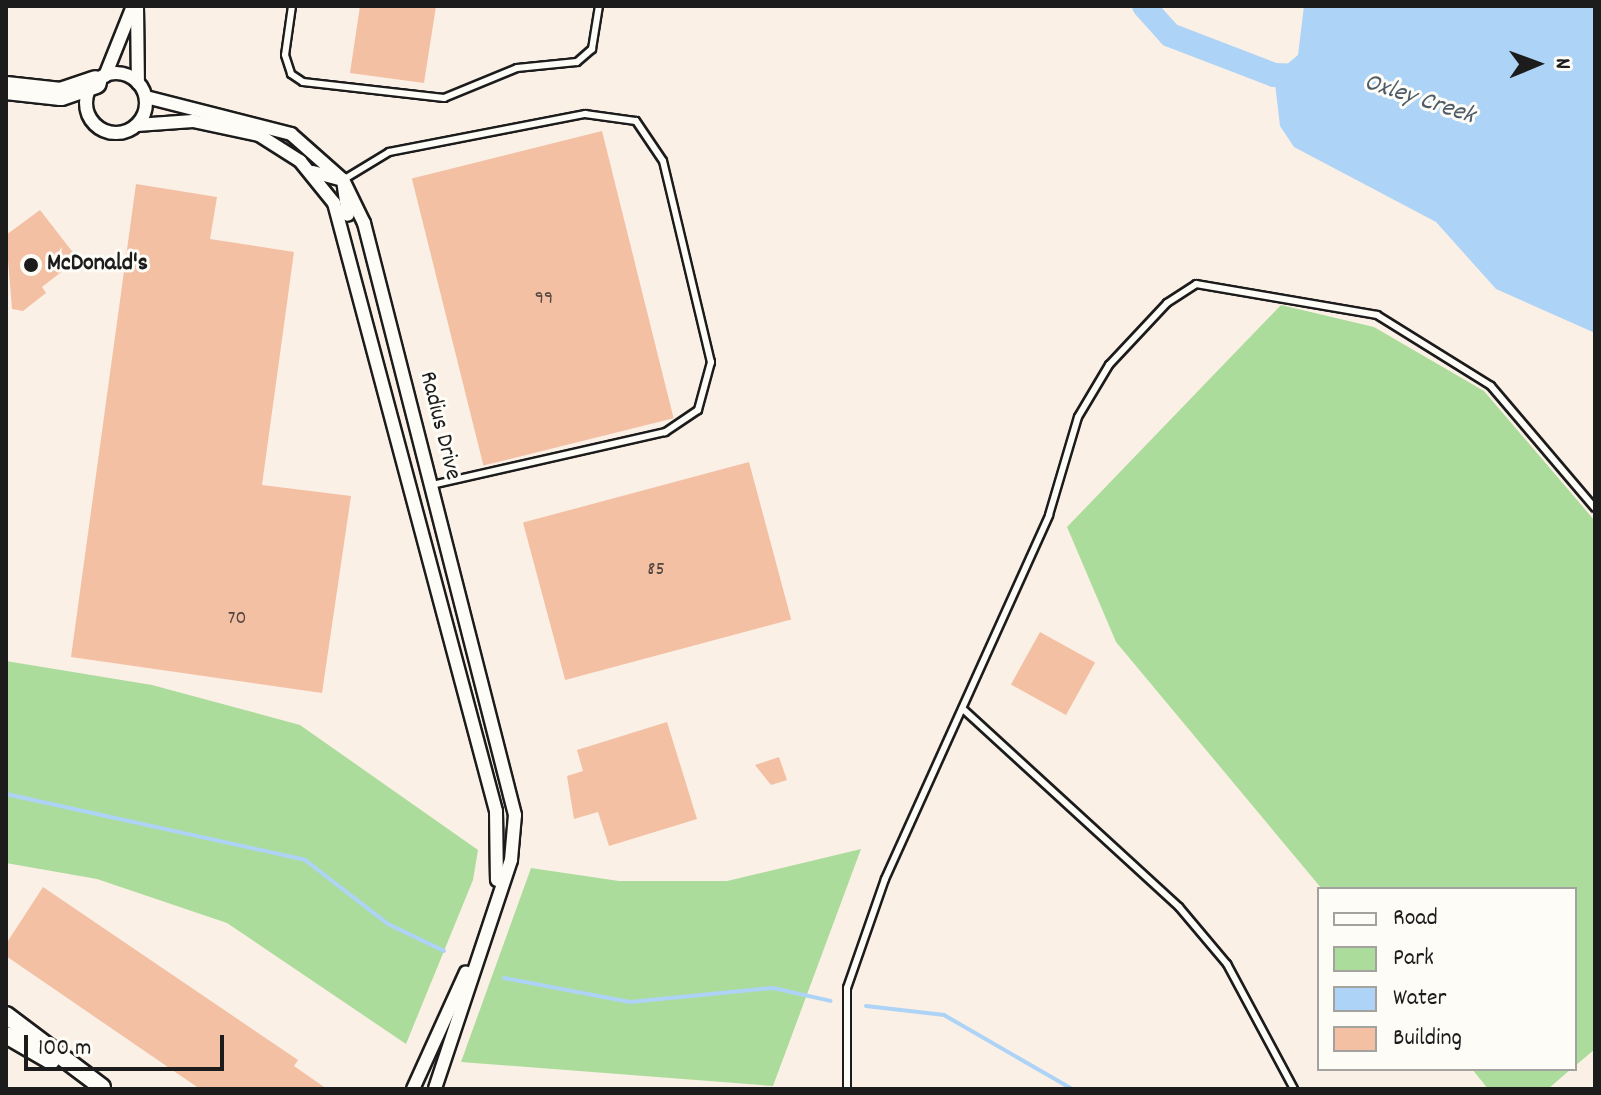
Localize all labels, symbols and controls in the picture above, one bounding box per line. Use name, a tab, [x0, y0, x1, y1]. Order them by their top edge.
north arrow	[1497, 24, 1577, 104]
text: N	[1546, 58, 1577, 69]
water label: Oxley Creek	[1360, 67, 1478, 133]
place label: McDonald's	[47, 251, 148, 279]
marker: McDonald's	[22, 256, 40, 274]
house number: 99	[535, 287, 553, 311]
street label: Radius Drive	[412, 369, 466, 483]
house number: 85	[647, 558, 665, 582]
house number: 70	[228, 607, 246, 631]
legend	[1317, 887, 1577, 1071]
text: Road	[1393, 902, 1438, 936]
text: Park	[1393, 942, 1434, 976]
text: Water	[1393, 982, 1446, 1016]
scale bar	[28, 1019, 228, 1069]
text: Building	[1393, 1022, 1462, 1056]
text: 100 m	[38, 1032, 91, 1066]

